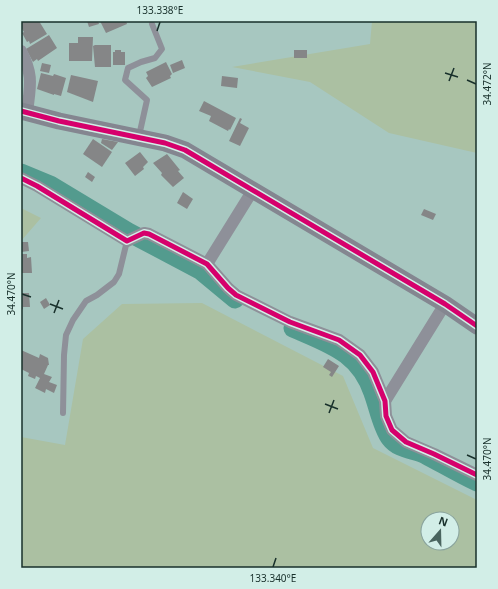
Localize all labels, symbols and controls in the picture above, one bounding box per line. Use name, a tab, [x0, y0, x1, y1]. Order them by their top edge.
text: 133.338°E	[137, 3, 183, 17]
text: 34.472°N	[480, 62, 494, 106]
text: 34.470°N	[4, 272, 18, 316]
text: 34.470°N	[480, 437, 494, 481]
north arrow	[420, 511, 460, 551]
text: N	[437, 513, 450, 530]
text: 133.340°E	[250, 571, 296, 585]

